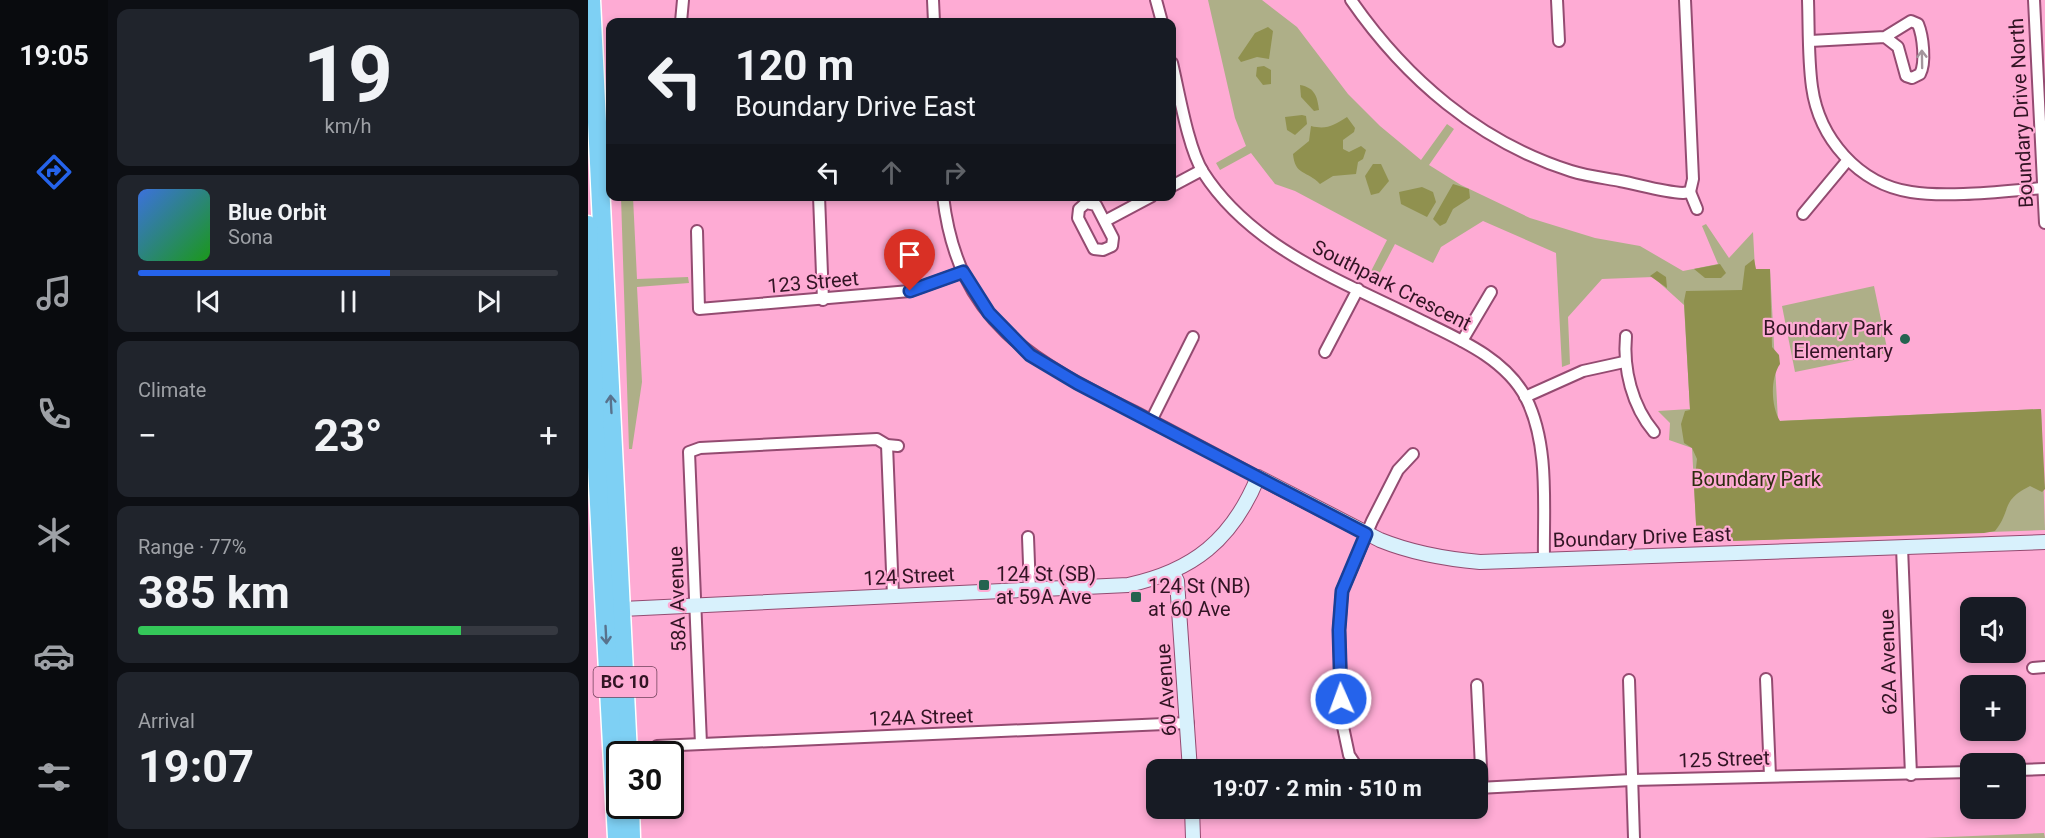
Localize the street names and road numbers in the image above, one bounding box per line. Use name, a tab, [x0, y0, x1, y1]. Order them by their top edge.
street label: Boundary Drive North	[2004, 18, 2038, 208]
street label: Southpark Crescent	[1309, 235, 1475, 335]
street label: 123 Street	[766, 266, 860, 298]
street label: Boundary Drive East	[1552, 522, 1732, 552]
street label: 58A Avenue	[663, 546, 691, 652]
street label: 124 Street	[863, 562, 955, 590]
street label: 62A Avenue	[1874, 609, 1902, 715]
street label: 60 Avenue	[1151, 643, 1181, 737]
road number: BC 10	[594, 667, 656, 697]
street label: 124A Street	[868, 703, 974, 731]
street label: 125 Street	[1678, 745, 1770, 773]

